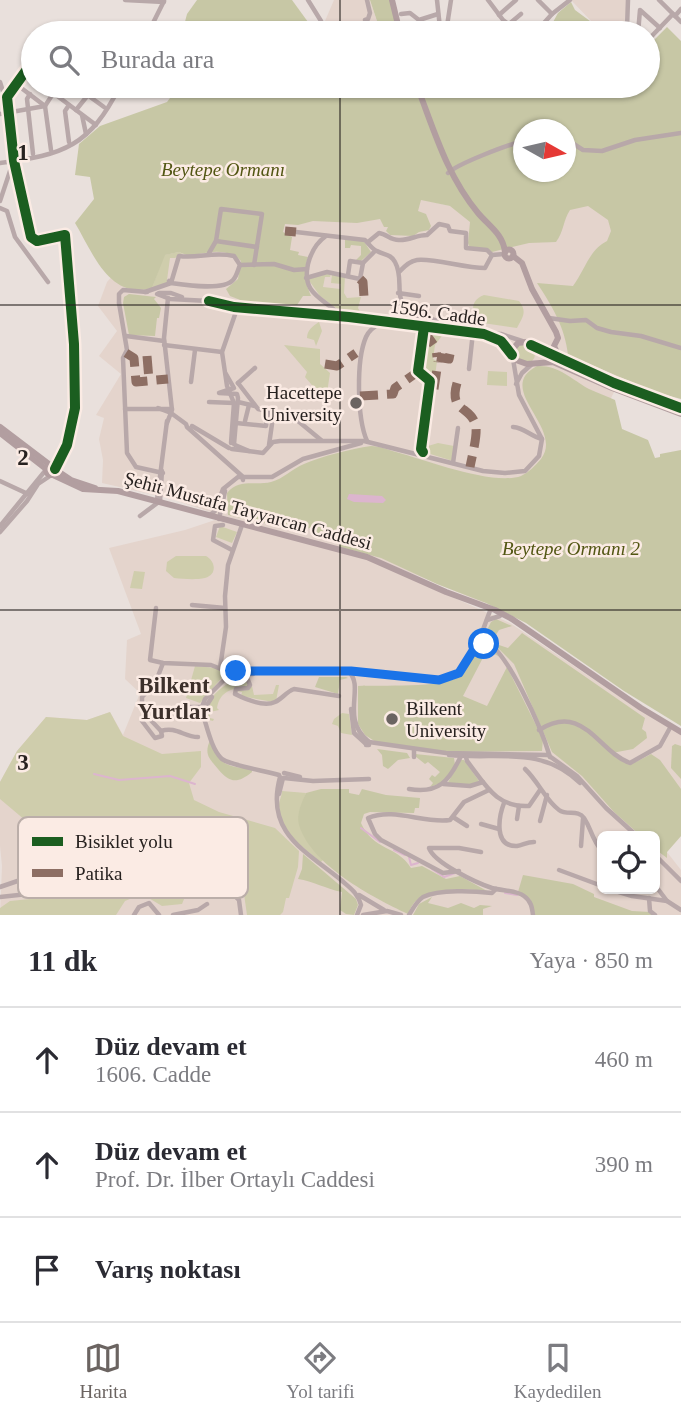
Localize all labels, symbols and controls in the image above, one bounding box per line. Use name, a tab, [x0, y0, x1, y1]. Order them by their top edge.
search box	[21, 21, 660, 98]
icon: search	[45, 41, 83, 79]
text: Burada ara	[101, 45, 214, 74]
north arrow	[513, 119, 576, 182]
text: 1	[17, 140, 29, 165]
park label: Beytepe Ormanı	[161, 159, 285, 180]
street label: 1596. Cadde	[389, 295, 487, 330]
place label: Hacettepe University	[262, 382, 342, 425]
marker: Hacettepe University	[348, 395, 364, 411]
text: 2	[17, 445, 29, 470]
street label: Şehit Mustafa Tayyarcan Caddesi	[122, 467, 374, 554]
park label: Beytepe Ormanı 2	[502, 538, 641, 559]
route start	[468, 628, 499, 659]
route end	[220, 655, 251, 686]
district label: Bilkent Yurtlar	[137, 673, 211, 724]
place label: Bilkent University	[406, 698, 487, 741]
marker: Bilkent University	[384, 711, 400, 727]
text: 3	[17, 750, 29, 775]
legend	[18, 817, 248, 898]
text: Bisiklet yolu	[75, 831, 173, 852]
map controls	[597, 831, 660, 894]
button: locate	[597, 831, 660, 894]
text: Patika	[75, 863, 123, 884]
text: 11 dk	[28, 944, 97, 977]
text: Yaya · 850 m	[529, 948, 653, 973]
text: Düz devam et	[95, 1032, 247, 1061]
icon: ahead	[28, 1041, 66, 1079]
text: 460 m	[595, 1047, 653, 1072]
text: 1606. Cadde	[95, 1062, 211, 1087]
text: Düz devam et	[95, 1137, 247, 1166]
icon: ahead	[28, 1146, 66, 1184]
text: 390 m	[595, 1152, 653, 1177]
text: Prof. Dr. İlber Ortaylı Caddesi	[95, 1167, 375, 1192]
icon: arrive	[28, 1251, 66, 1289]
text: Varış noktası	[95, 1255, 241, 1284]
tab: Harita	[80, 1339, 127, 1403]
tab: Yol tarifi	[286, 1339, 355, 1403]
tab: Kaydedilen	[514, 1339, 601, 1403]

